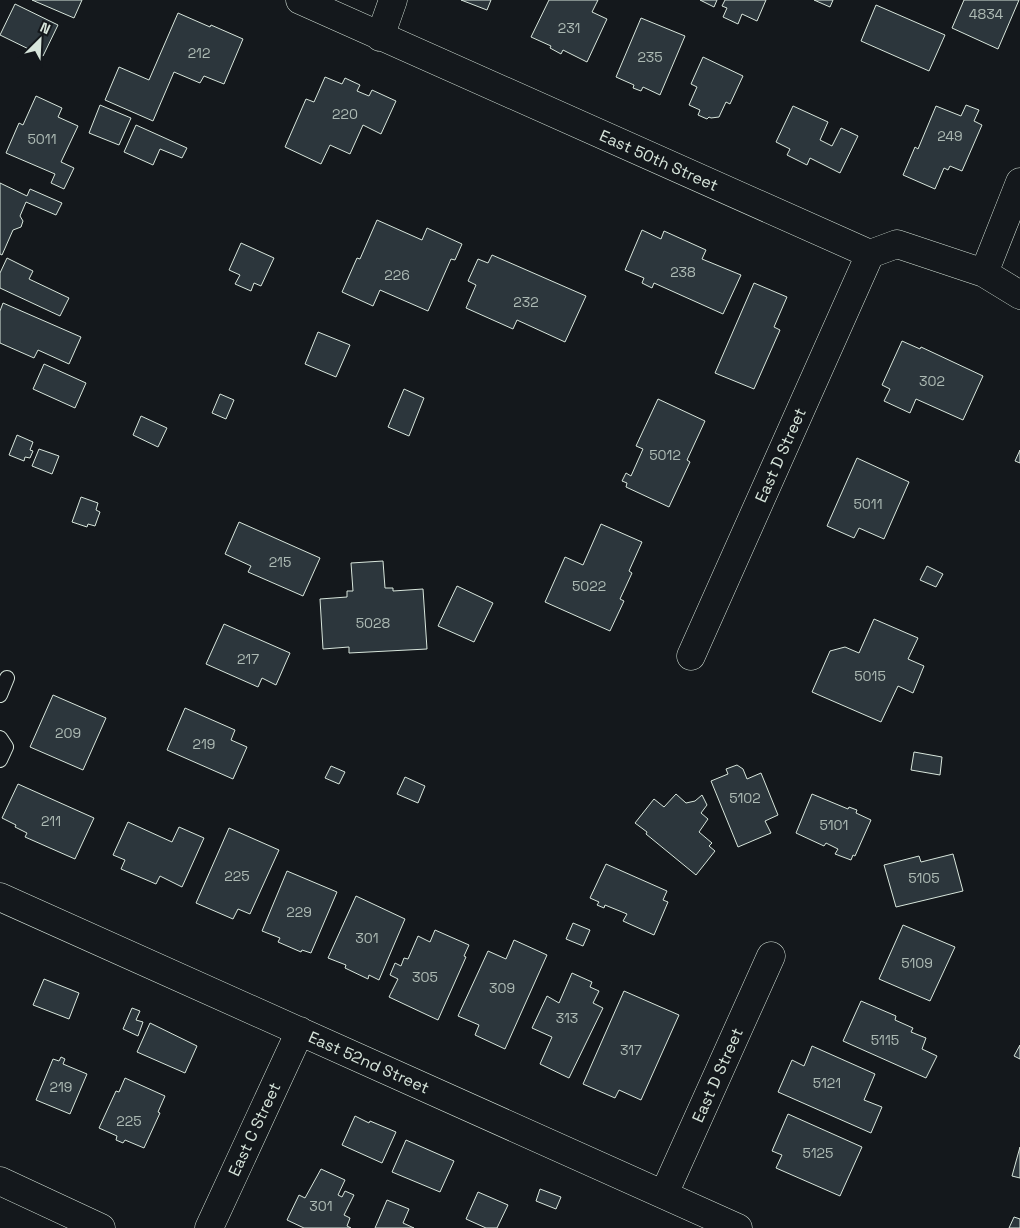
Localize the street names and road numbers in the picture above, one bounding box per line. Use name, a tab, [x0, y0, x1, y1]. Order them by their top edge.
street label: East 50th Street	[596, 125, 721, 196]
street label: East D Street	[750, 405, 811, 506]
street label: East D Street	[687, 1025, 748, 1126]
street label: East 52nd Street	[305, 1026, 432, 1099]
street label: East C Street	[224, 1079, 285, 1179]

